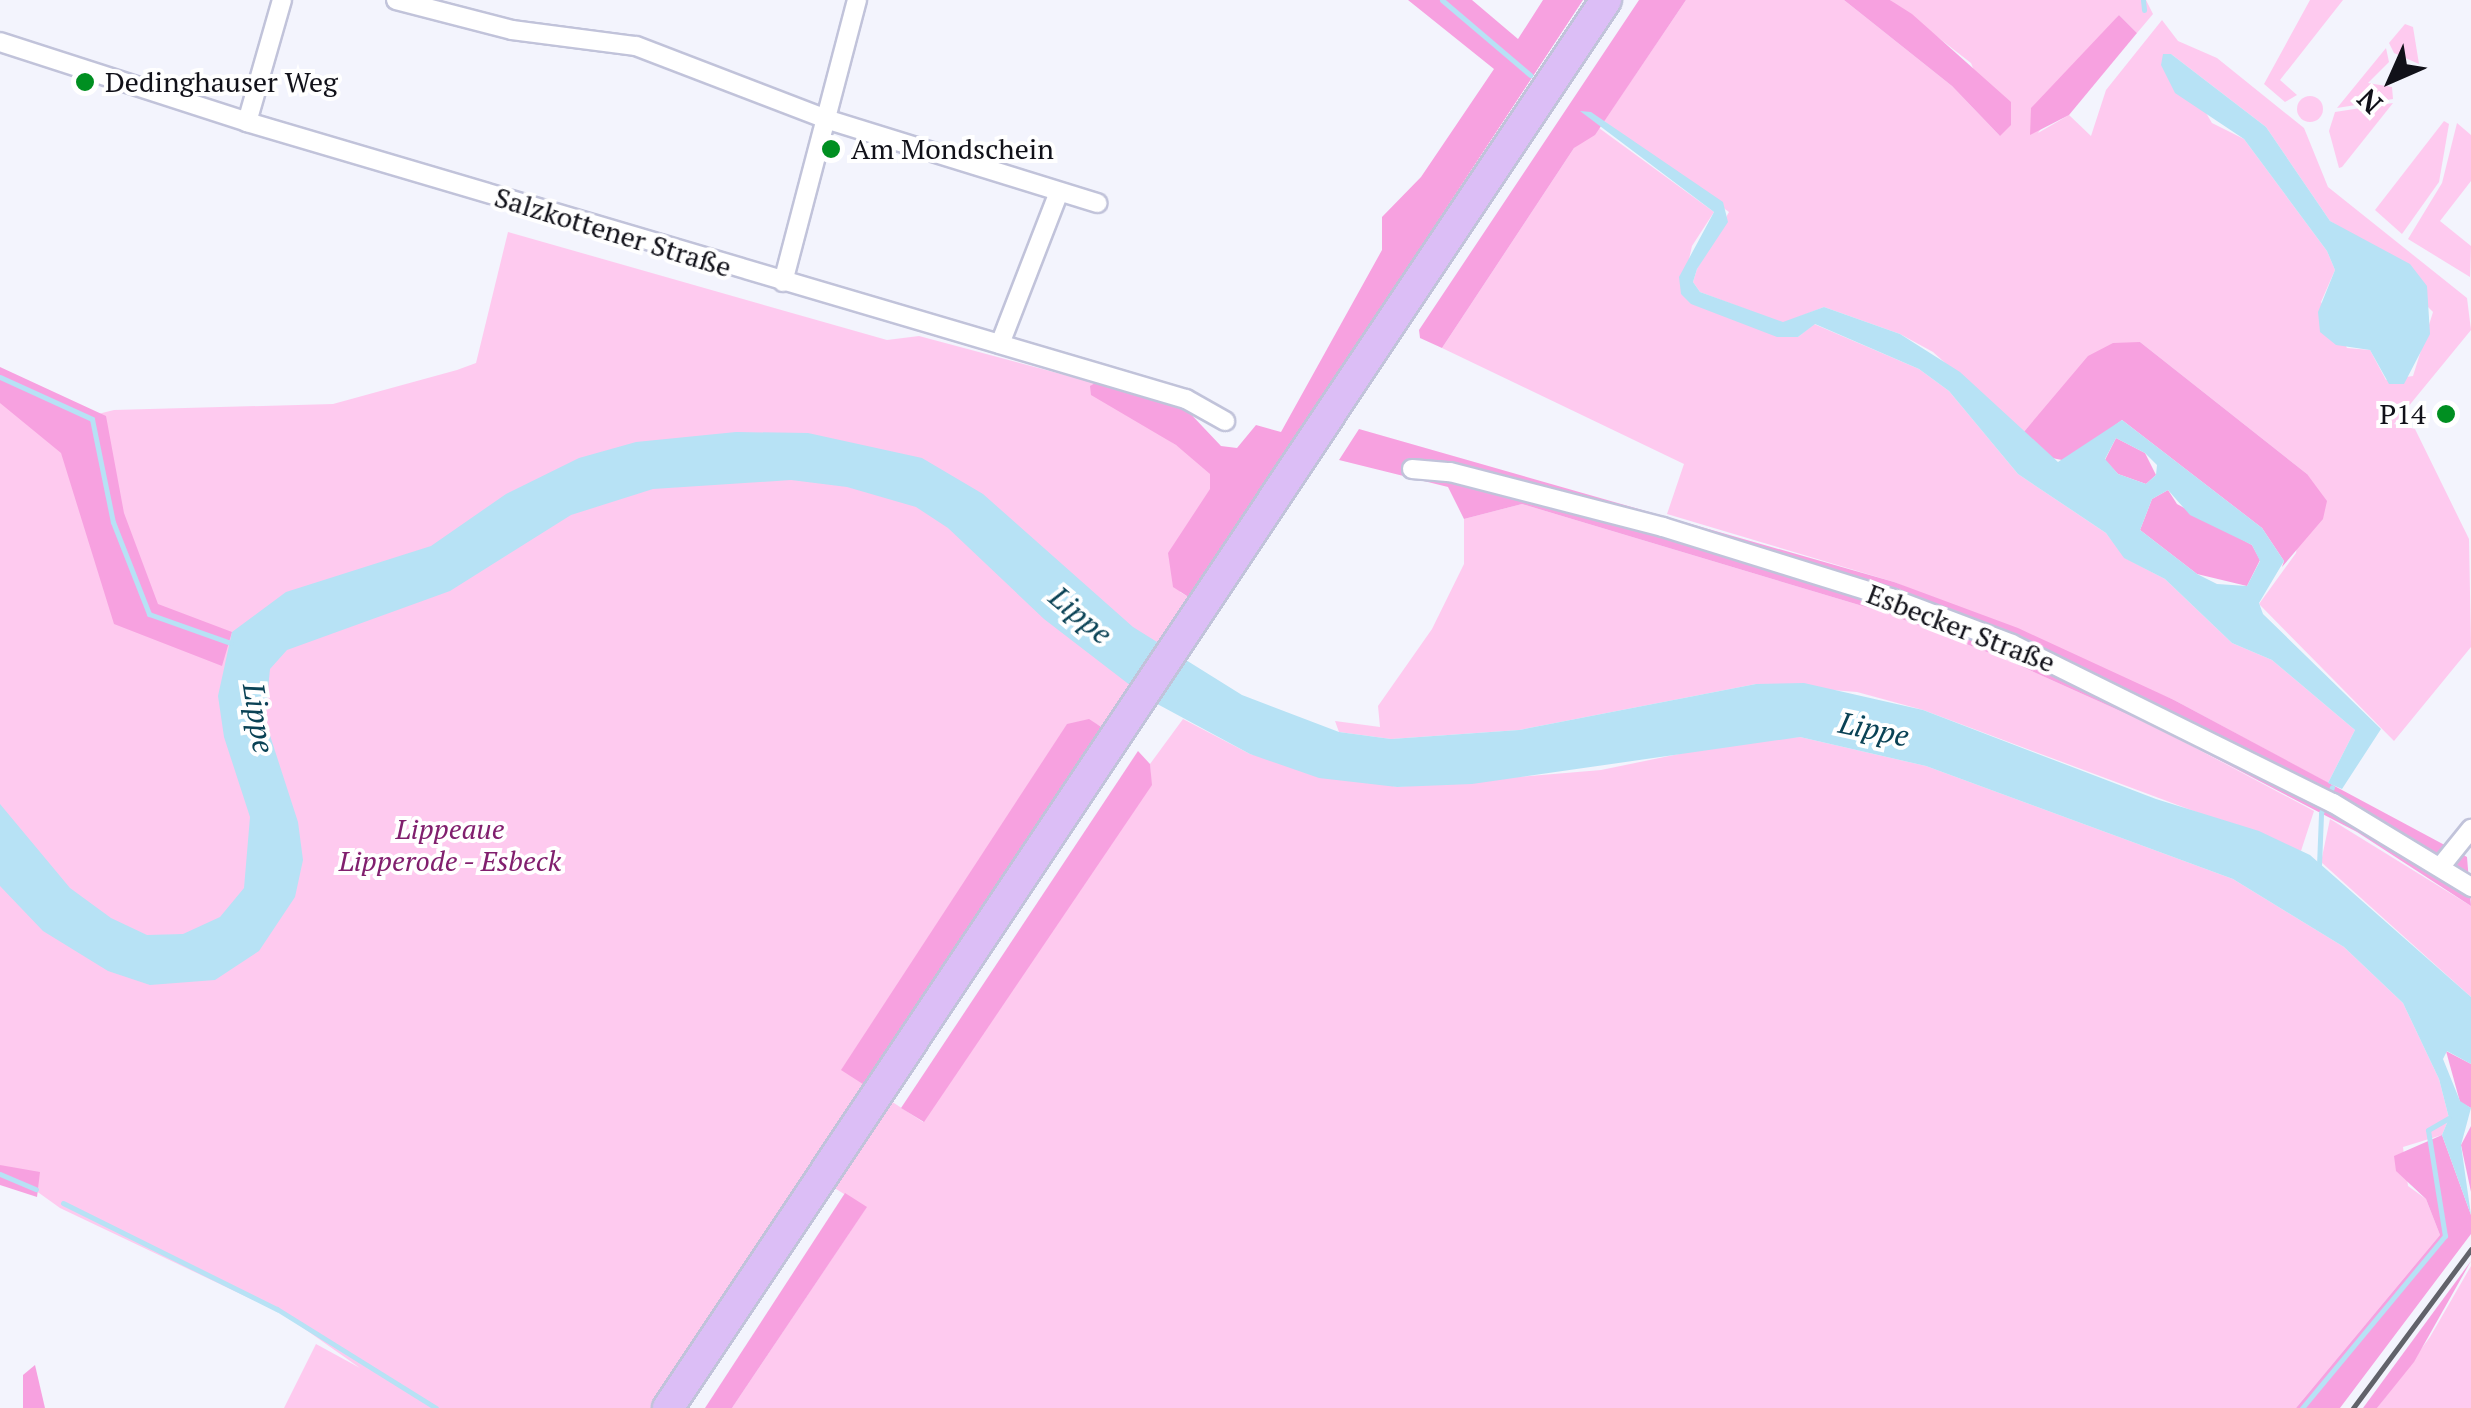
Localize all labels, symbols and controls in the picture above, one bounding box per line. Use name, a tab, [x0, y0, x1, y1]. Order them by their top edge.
north arrow	[2341, 30, 2441, 130]
place label: Dedinghauser Weg	[105, 65, 338, 99]
marker: Dedinghauser Weg	[74, 71, 96, 93]
text: N	[2349, 81, 2390, 122]
place label: Am Mondschein	[851, 132, 1054, 166]
marker: Am Mondschein	[820, 138, 842, 160]
street label: Salzkottener Straße	[491, 180, 735, 284]
place label: P14	[2379, 397, 2426, 431]
marker: P14	[2435, 403, 2457, 425]
street label: Esbecker Straße	[1862, 577, 2060, 679]
water label: Lippe	[1042, 579, 1120, 651]
water label: Lippe	[236, 680, 282, 756]
water label: Lippe	[1836, 704, 1912, 754]
park label: Lippeaue Lipperode - Esbeck	[338, 812, 562, 878]

